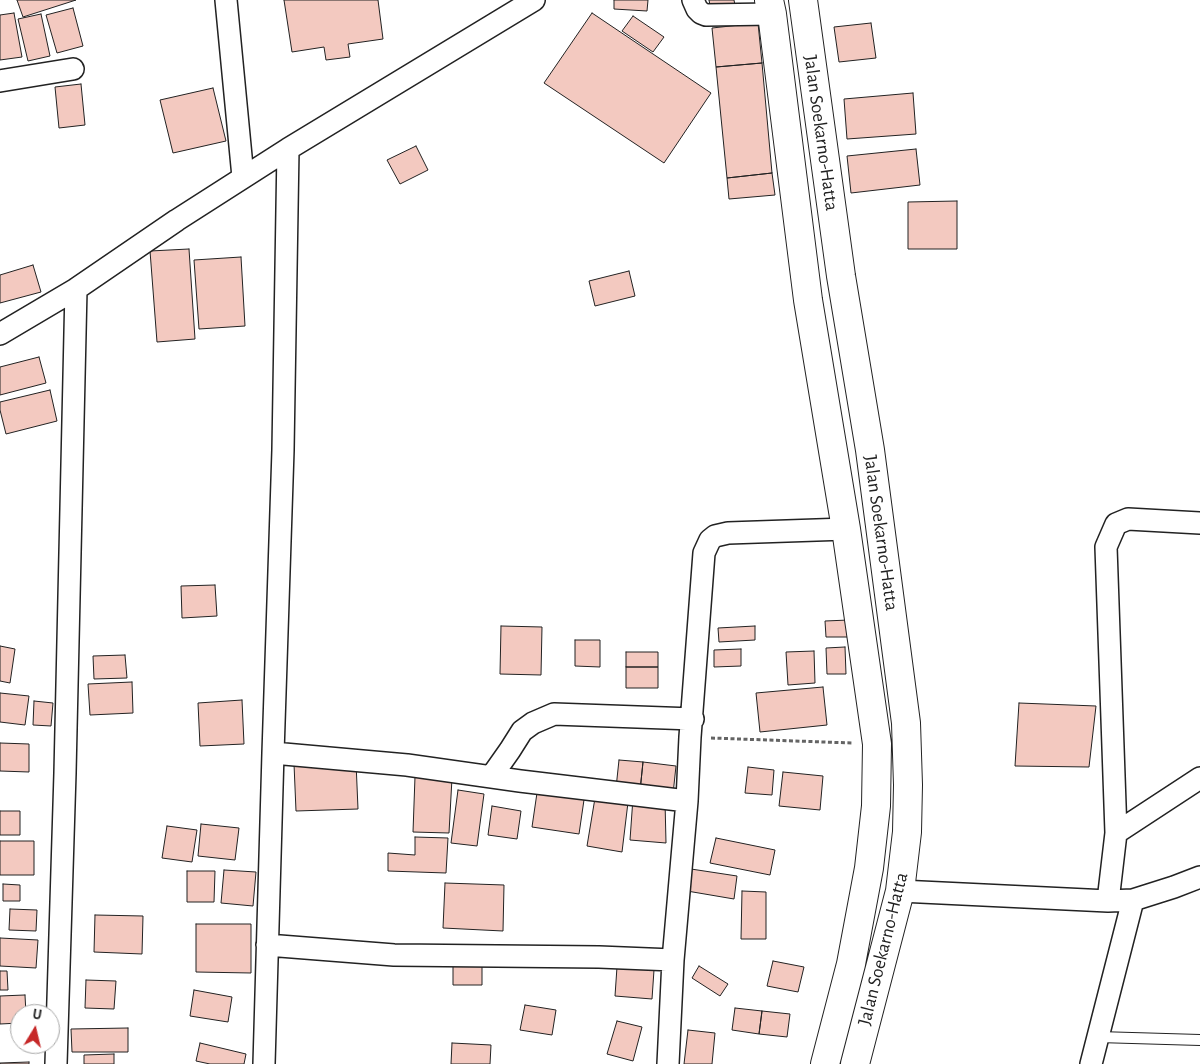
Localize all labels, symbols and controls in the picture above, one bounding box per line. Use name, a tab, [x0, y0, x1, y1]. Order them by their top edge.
street label: Jalan Soekarno-Hatta	[799, 54, 843, 212]
street label: Jalan Soekarno-Hatta	[859, 454, 903, 612]
street label: Jalan Soekarno-Hatta	[853, 870, 913, 1028]
north arrow	[10, 1004, 60, 1054]
text: U	[32, 1008, 43, 1023]

